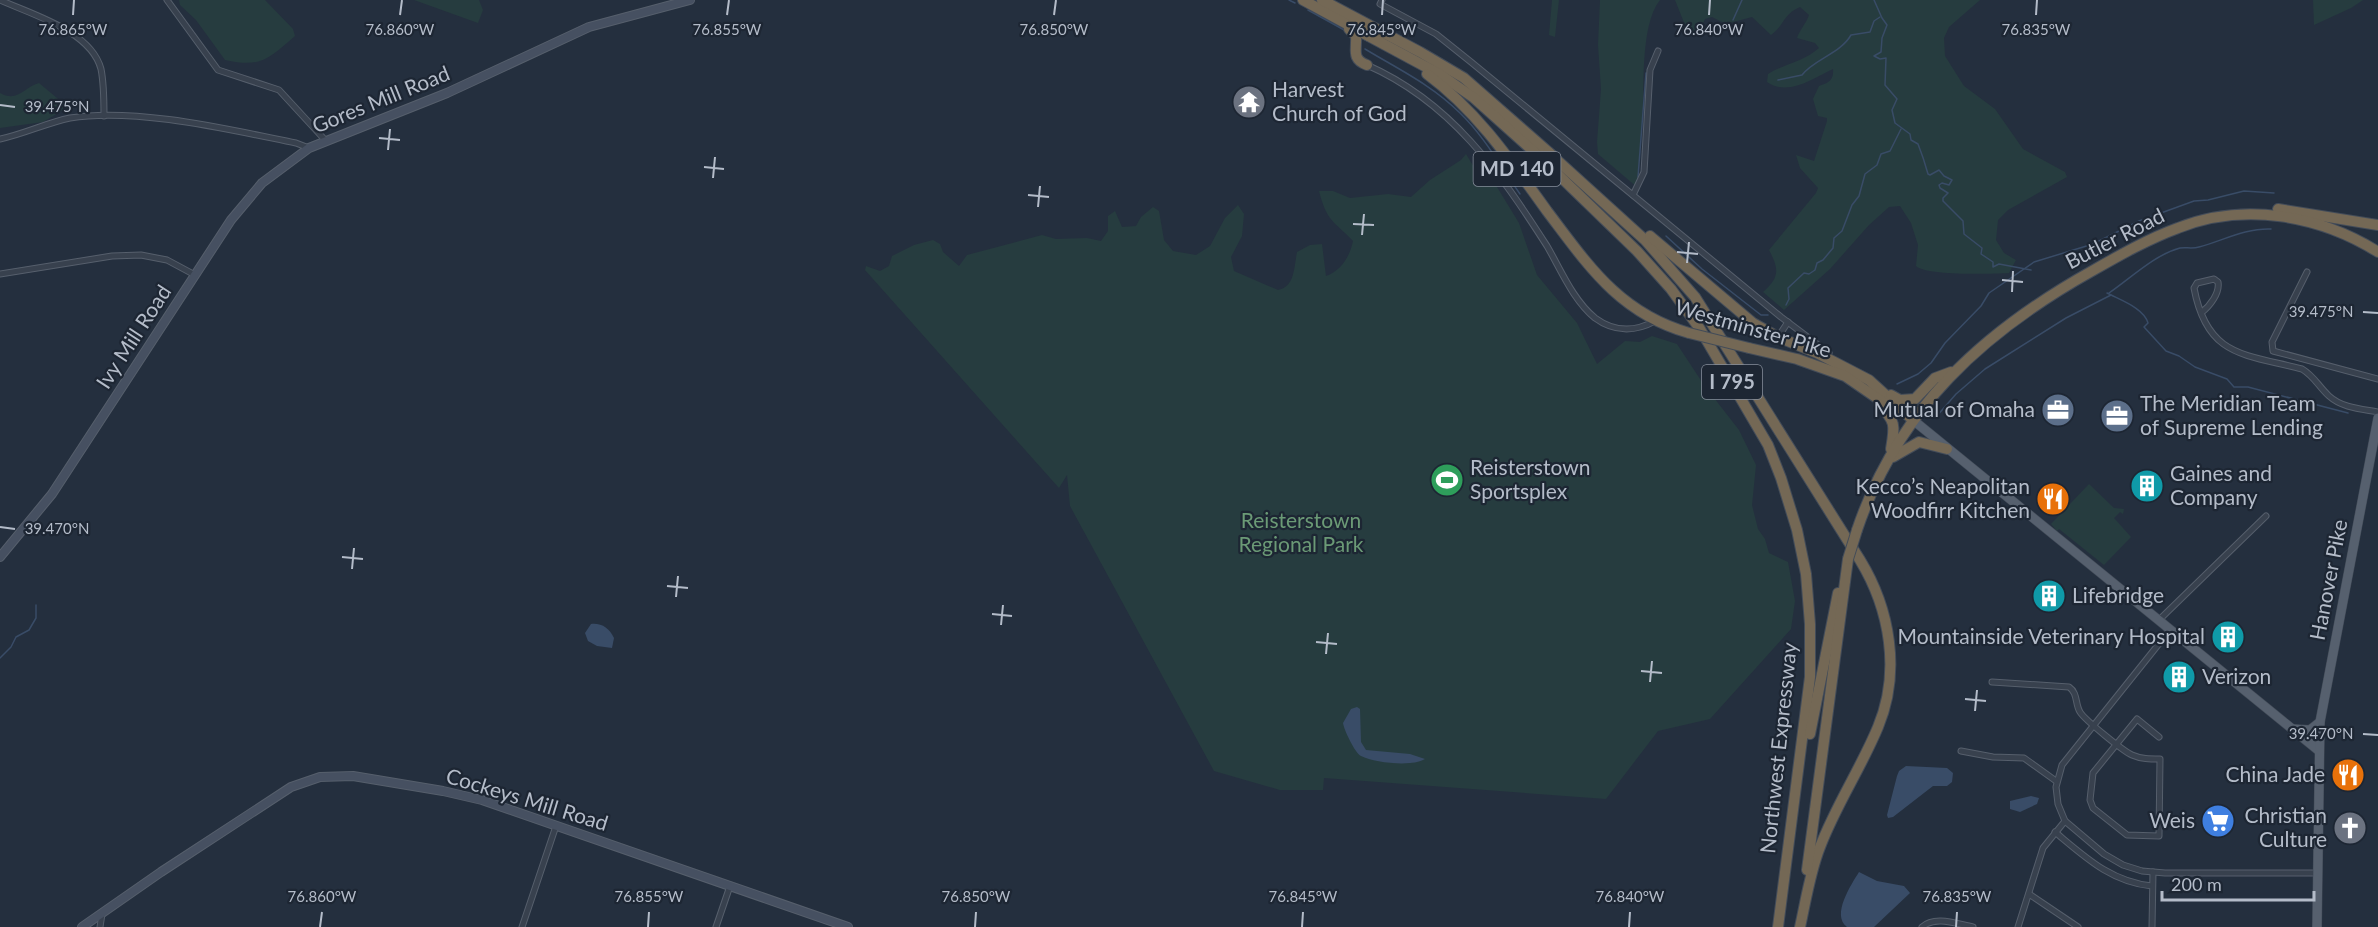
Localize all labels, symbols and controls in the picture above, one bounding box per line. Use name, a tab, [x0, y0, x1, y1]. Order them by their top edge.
text: 76.865°W	[39, 20, 108, 38]
text: 76.860°W	[366, 20, 435, 38]
text: 76.855°W	[693, 20, 762, 38]
text: 76.850°W	[1020, 20, 1089, 38]
text: 76.845°W	[1348, 20, 1417, 38]
text: 76.840°W	[1675, 20, 1744, 38]
text: 76.835°W	[2002, 20, 2071, 38]
street label: Gores Mill Road	[308, 60, 453, 138]
place label: Harvest Church of God	[1272, 76, 1407, 125]
temple icon: Harvest Church of God	[1231, 84, 1267, 120]
text: 39.475°N	[25, 97, 89, 115]
road number: MD 140	[1474, 152, 1561, 186]
street label: Butler Road	[2061, 202, 2168, 273]
street label: Ivy Mill Road	[90, 280, 175, 393]
street label: Westminster Pike	[1672, 293, 1834, 362]
text: 39.475°N	[2289, 302, 2353, 320]
road number: I 795	[1702, 365, 1762, 399]
place label: The Meridian Team of Supreme Lending	[2140, 390, 2323, 439]
office icon: Mutual of Omaha	[2040, 392, 2076, 428]
place label: Mutual of Omaha	[1873, 396, 2035, 421]
office icon: The Meridian Team of Supreme Lending	[2099, 398, 2135, 434]
place label: Reisterstown Sportsplex	[1470, 454, 1590, 503]
place label: Gaines and Company	[2170, 460, 2272, 509]
sports icon: Reisterstown Sportsplex	[1429, 462, 1465, 498]
building icon: Gaines and Company	[2129, 468, 2165, 504]
place label: Kecco’s Neapolitan Woodfirr Kitchen	[1856, 473, 2030, 522]
restaurant icon: Kecco’s Neapolitan Woodfirr Kitchen	[2035, 481, 2071, 517]
park label: Reisterstown Regional Park	[1239, 507, 1364, 556]
street label: Hanover Pike	[2304, 517, 2351, 642]
text: 39.470°N	[25, 519, 89, 537]
building icon: Lifebridge	[2031, 578, 2067, 614]
place label: Lifebridge	[2072, 582, 2164, 607]
building icon: Mountainside Veterinary Hospital	[2210, 619, 2246, 655]
place label: Mountainside Veterinary Hospital	[1897, 623, 2205, 648]
street label: Northwest Expressway	[1754, 641, 1801, 855]
building icon: Verizon	[2161, 659, 2197, 695]
place label: Verizon	[2202, 663, 2271, 688]
text: 39.470°N	[2289, 724, 2353, 742]
restaurant icon: China Jade	[2330, 757, 2366, 793]
place label: China Jade	[2226, 761, 2325, 786]
street label: Cockeys Mill Road	[443, 762, 611, 835]
place label: Christian Culture	[2244, 802, 2327, 851]
supermarket icon: Weis	[2200, 803, 2236, 839]
place label: Weis	[2149, 807, 2195, 832]
church icon: Christian Culture	[2332, 810, 2368, 846]
scale bar	[2162, 864, 2314, 902]
text: 200 m	[2171, 873, 2222, 895]
text: 76.860°W	[288, 887, 357, 905]
text: 76.855°W	[615, 887, 684, 905]
text: 76.850°W	[942, 887, 1011, 905]
text: 76.845°W	[1269, 887, 1338, 905]
text: 76.840°W	[1596, 887, 1665, 905]
text: 76.835°W	[1923, 887, 1992, 905]

